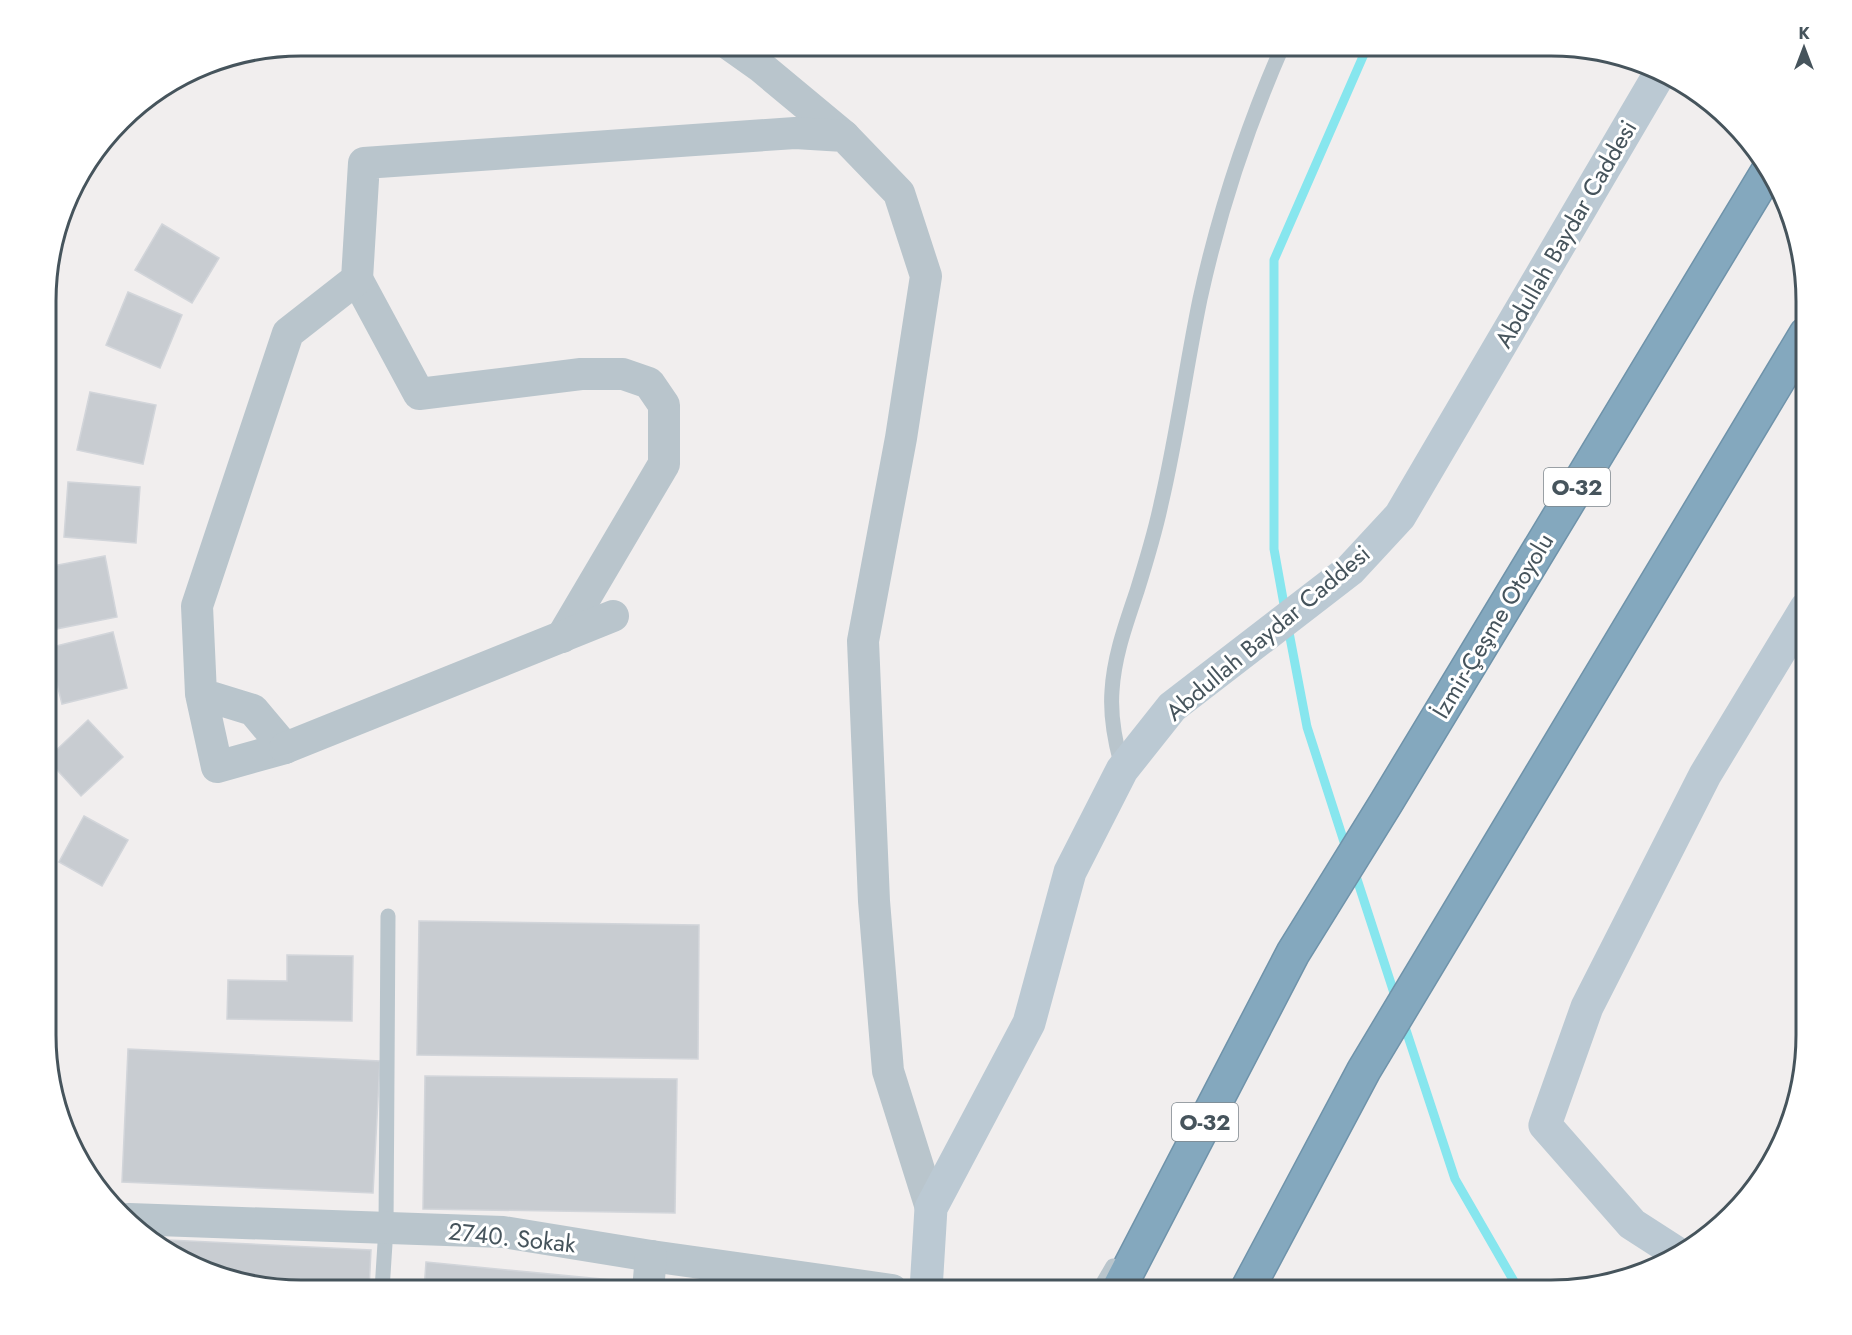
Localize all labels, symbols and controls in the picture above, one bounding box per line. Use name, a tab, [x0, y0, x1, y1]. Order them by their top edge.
north arrow	[1774, 18, 1834, 78]
text: K	[1798, 22, 1810, 45]
street label: Abdullah Baydar Caddesi	[1486, 113, 1645, 354]
road number: O-32	[1544, 468, 1610, 506]
street label: İzmir-Çeşme Otoyolu	[1423, 526, 1562, 725]
street label: Abdullah Baydar Caddesi	[1158, 536, 1378, 729]
road number: O-32	[1172, 1103, 1238, 1141]
street label: 2740. Sokak	[447, 1213, 578, 1262]

